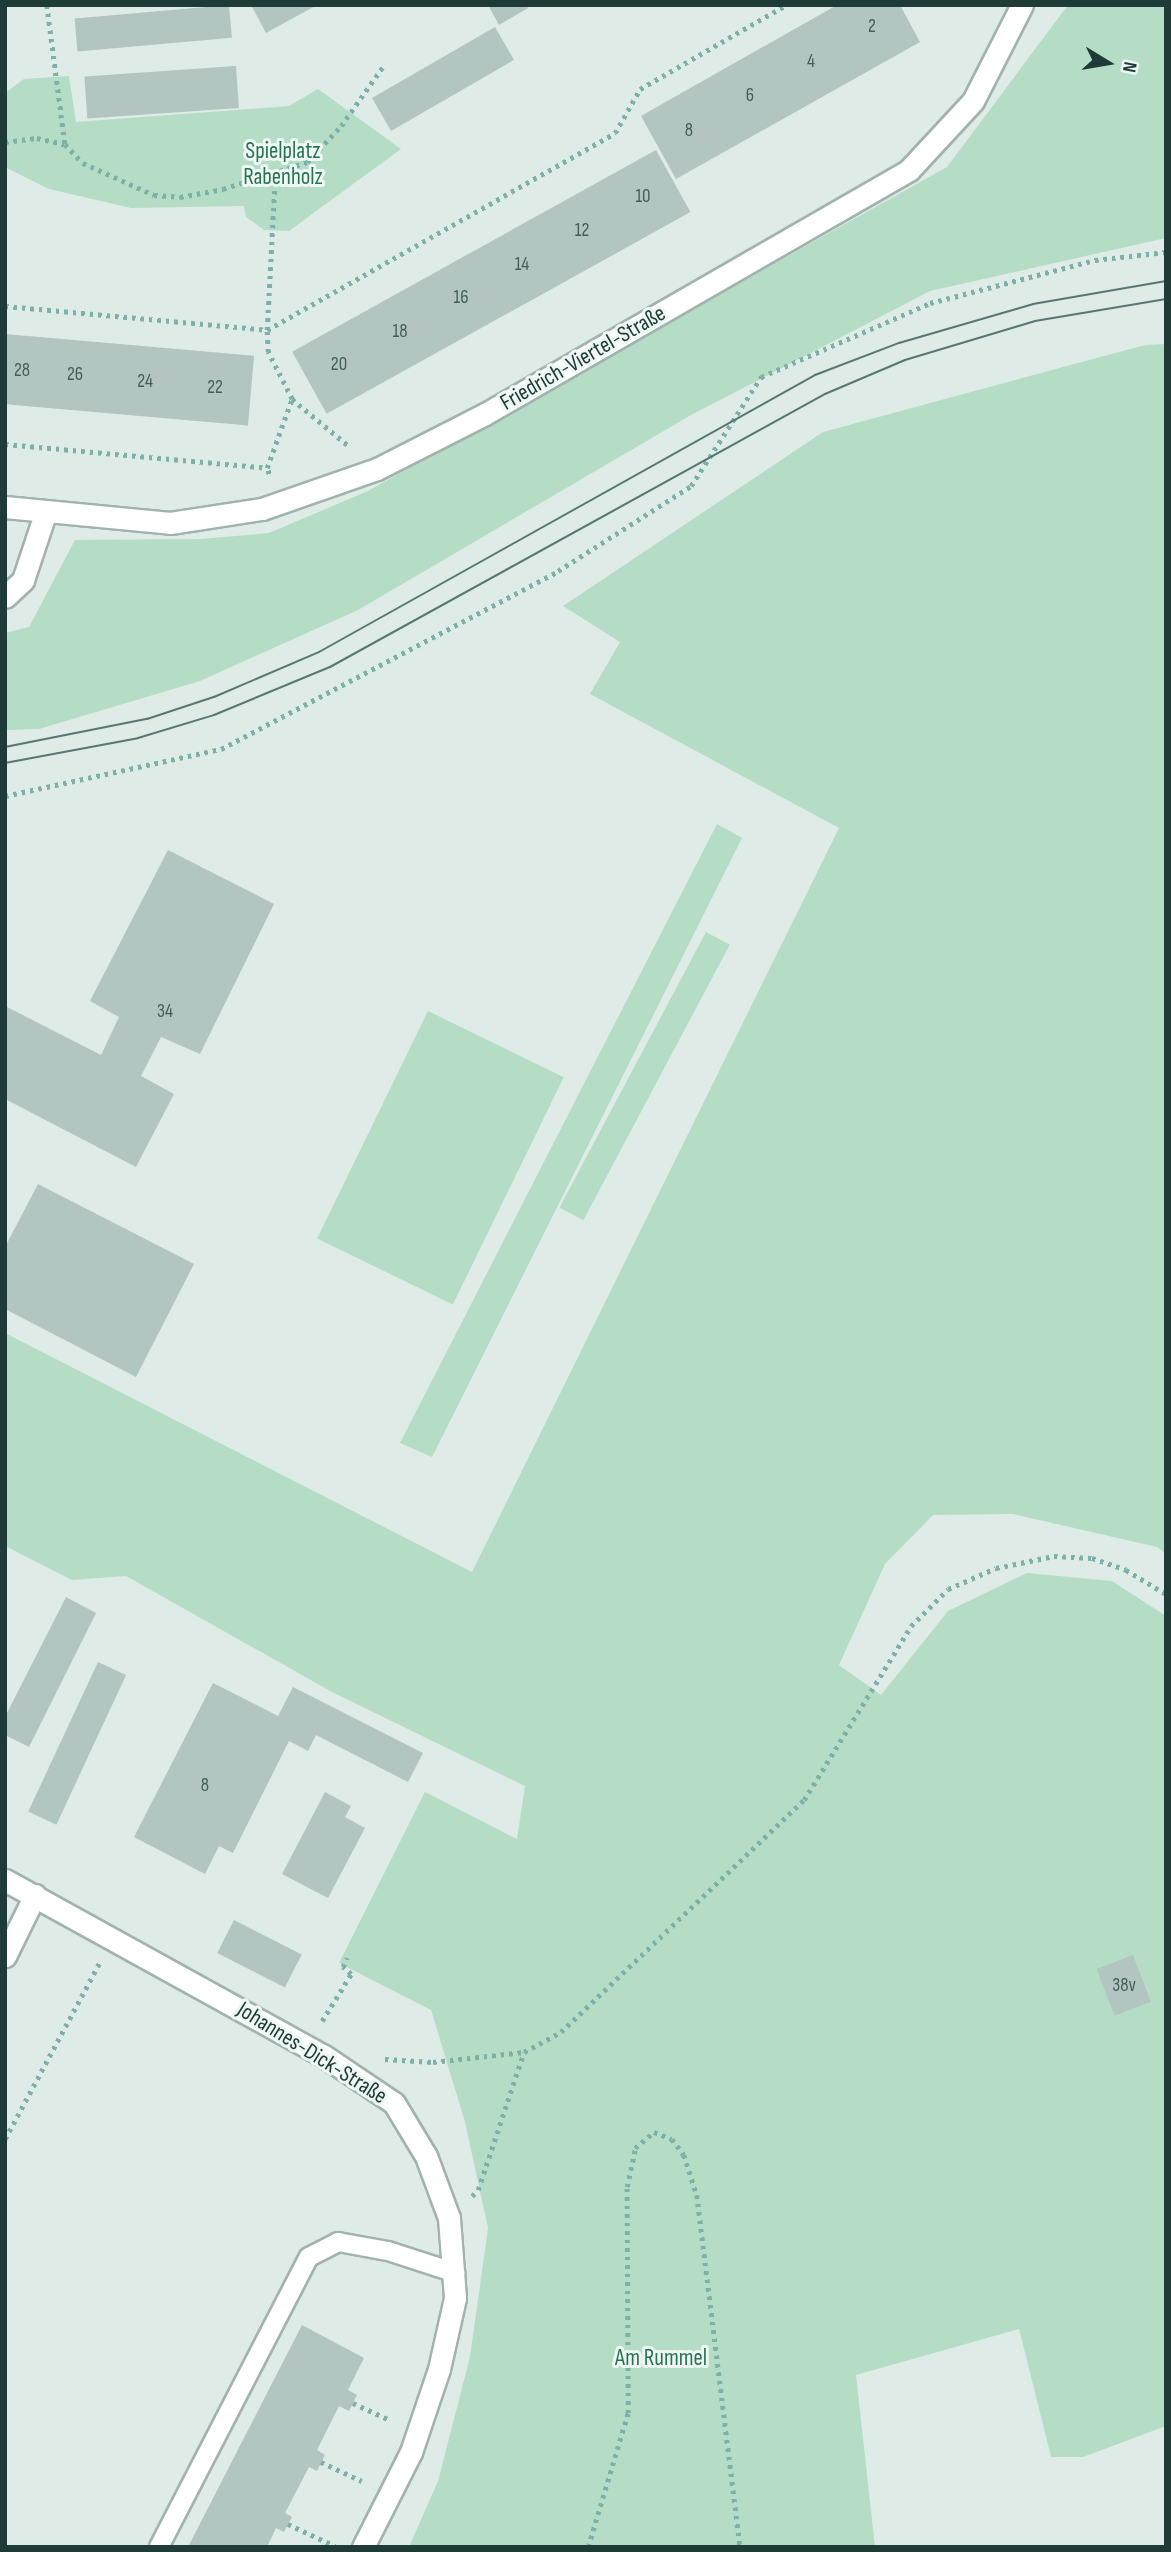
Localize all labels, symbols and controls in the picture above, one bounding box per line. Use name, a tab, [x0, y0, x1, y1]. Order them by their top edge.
house number: 2	[868, 16, 876, 38]
north arrow	[1073, 28, 1143, 98]
house number: 4	[807, 51, 815, 73]
text: N	[1117, 60, 1141, 74]
house number: 6	[746, 85, 754, 107]
house number: 8	[685, 120, 693, 142]
park label: Spielplatz Rabenholz	[243, 137, 323, 191]
house number: 10	[635, 186, 651, 208]
house number: 12	[575, 220, 589, 242]
house number: 14	[515, 254, 529, 276]
house number: 16	[454, 287, 468, 309]
street label: Friedrich-Viertel-Straße	[495, 299, 671, 417]
house number: 18	[393, 321, 407, 343]
house number: 20	[331, 354, 347, 376]
house number: 28	[14, 360, 30, 382]
house number: 26	[67, 364, 83, 386]
house number: 24	[137, 371, 153, 393]
house number: 22	[207, 377, 223, 399]
house number: 34	[157, 1001, 173, 1023]
house number: 8	[201, 1775, 209, 1797]
house number: 38v	[1112, 1975, 1136, 1997]
street label: Johannes-Dick-Straße	[232, 1996, 392, 2110]
park label: Am Rummel	[615, 2344, 707, 2372]

